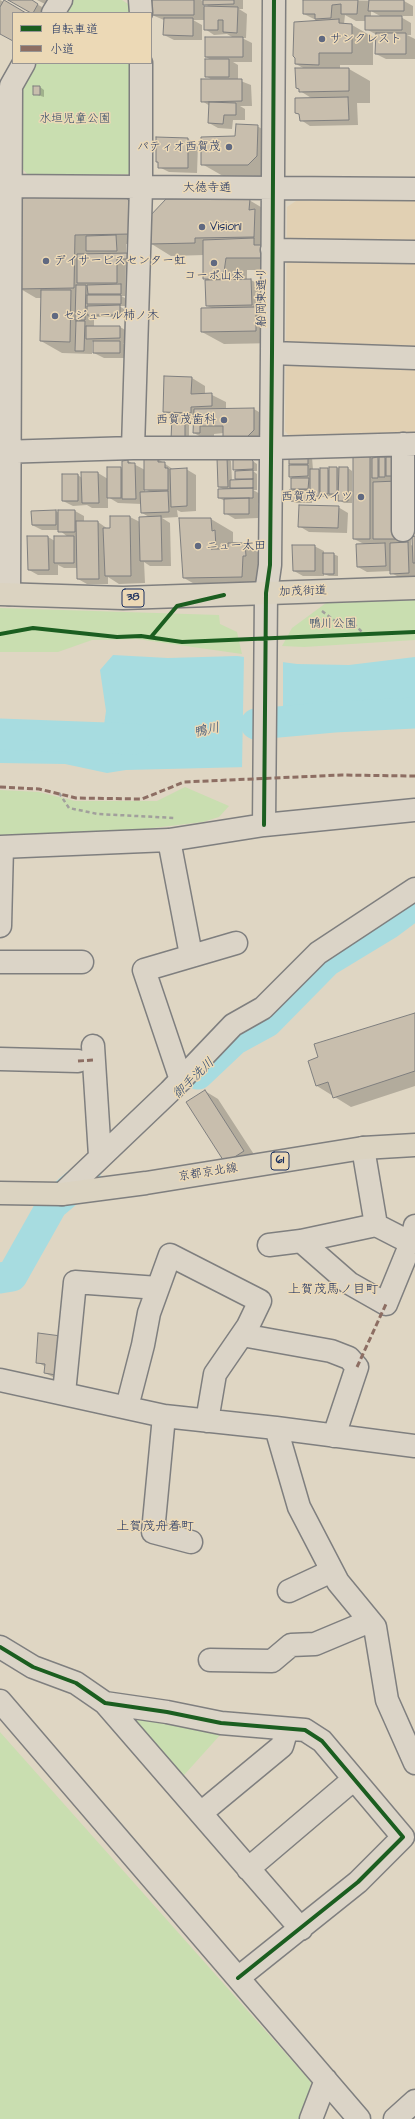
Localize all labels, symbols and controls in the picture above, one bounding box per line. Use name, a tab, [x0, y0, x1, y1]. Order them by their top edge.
legend	[12, 12, 152, 64]
text: 自転車道	[50, 21, 98, 38]
place label: サンクレスト	[330, 32, 402, 46]
marker: サンクレスト	[317, 34, 327, 44]
text: 小道	[50, 41, 74, 58]
park label: 水垣児童公園	[39, 112, 111, 126]
place label: パティオ西賀茂	[137, 140, 221, 154]
marker: パティオ西賀茂	[224, 142, 234, 152]
street label: 大徳寺通	[183, 181, 231, 195]
place label: Vision1	[210, 220, 241, 234]
marker: Vision1	[197, 222, 207, 232]
place label: デイサービスセンター虹	[54, 254, 186, 268]
marker: デイサービスセンター虹	[41, 256, 51, 266]
marker: コーポ山本	[209, 258, 219, 268]
street label: 船岡東通り	[255, 267, 269, 327]
place label: コーポ山本	[184, 269, 244, 283]
place label: セジュール柿ノ木	[63, 309, 159, 323]
marker: セジュール柿ノ木	[50, 311, 60, 321]
place label: 西賀茂歯科	[156, 413, 216, 427]
marker: 西賀茂歯科	[219, 415, 229, 425]
place label: 西賀茂ハイツ	[281, 490, 353, 504]
marker: 西賀茂ハイツ	[356, 492, 366, 502]
place label: ニュー太田	[206, 539, 266, 553]
marker: ニュー太田	[193, 541, 203, 551]
street label: 加茂街道	[279, 584, 327, 600]
road number: 38	[122, 589, 144, 607]
park label: 鴨川公園	[309, 617, 357, 631]
water label: 鴨川	[193, 721, 221, 741]
water label: 御手洗川	[170, 1055, 218, 1103]
road number: 61	[271, 1152, 289, 1170]
street label: 京都京北線	[177, 1161, 239, 1185]
district label: 上賀茂馬ノ目町	[288, 1282, 378, 1298]
district label: 上賀茂舟着町	[116, 1519, 194, 1535]

